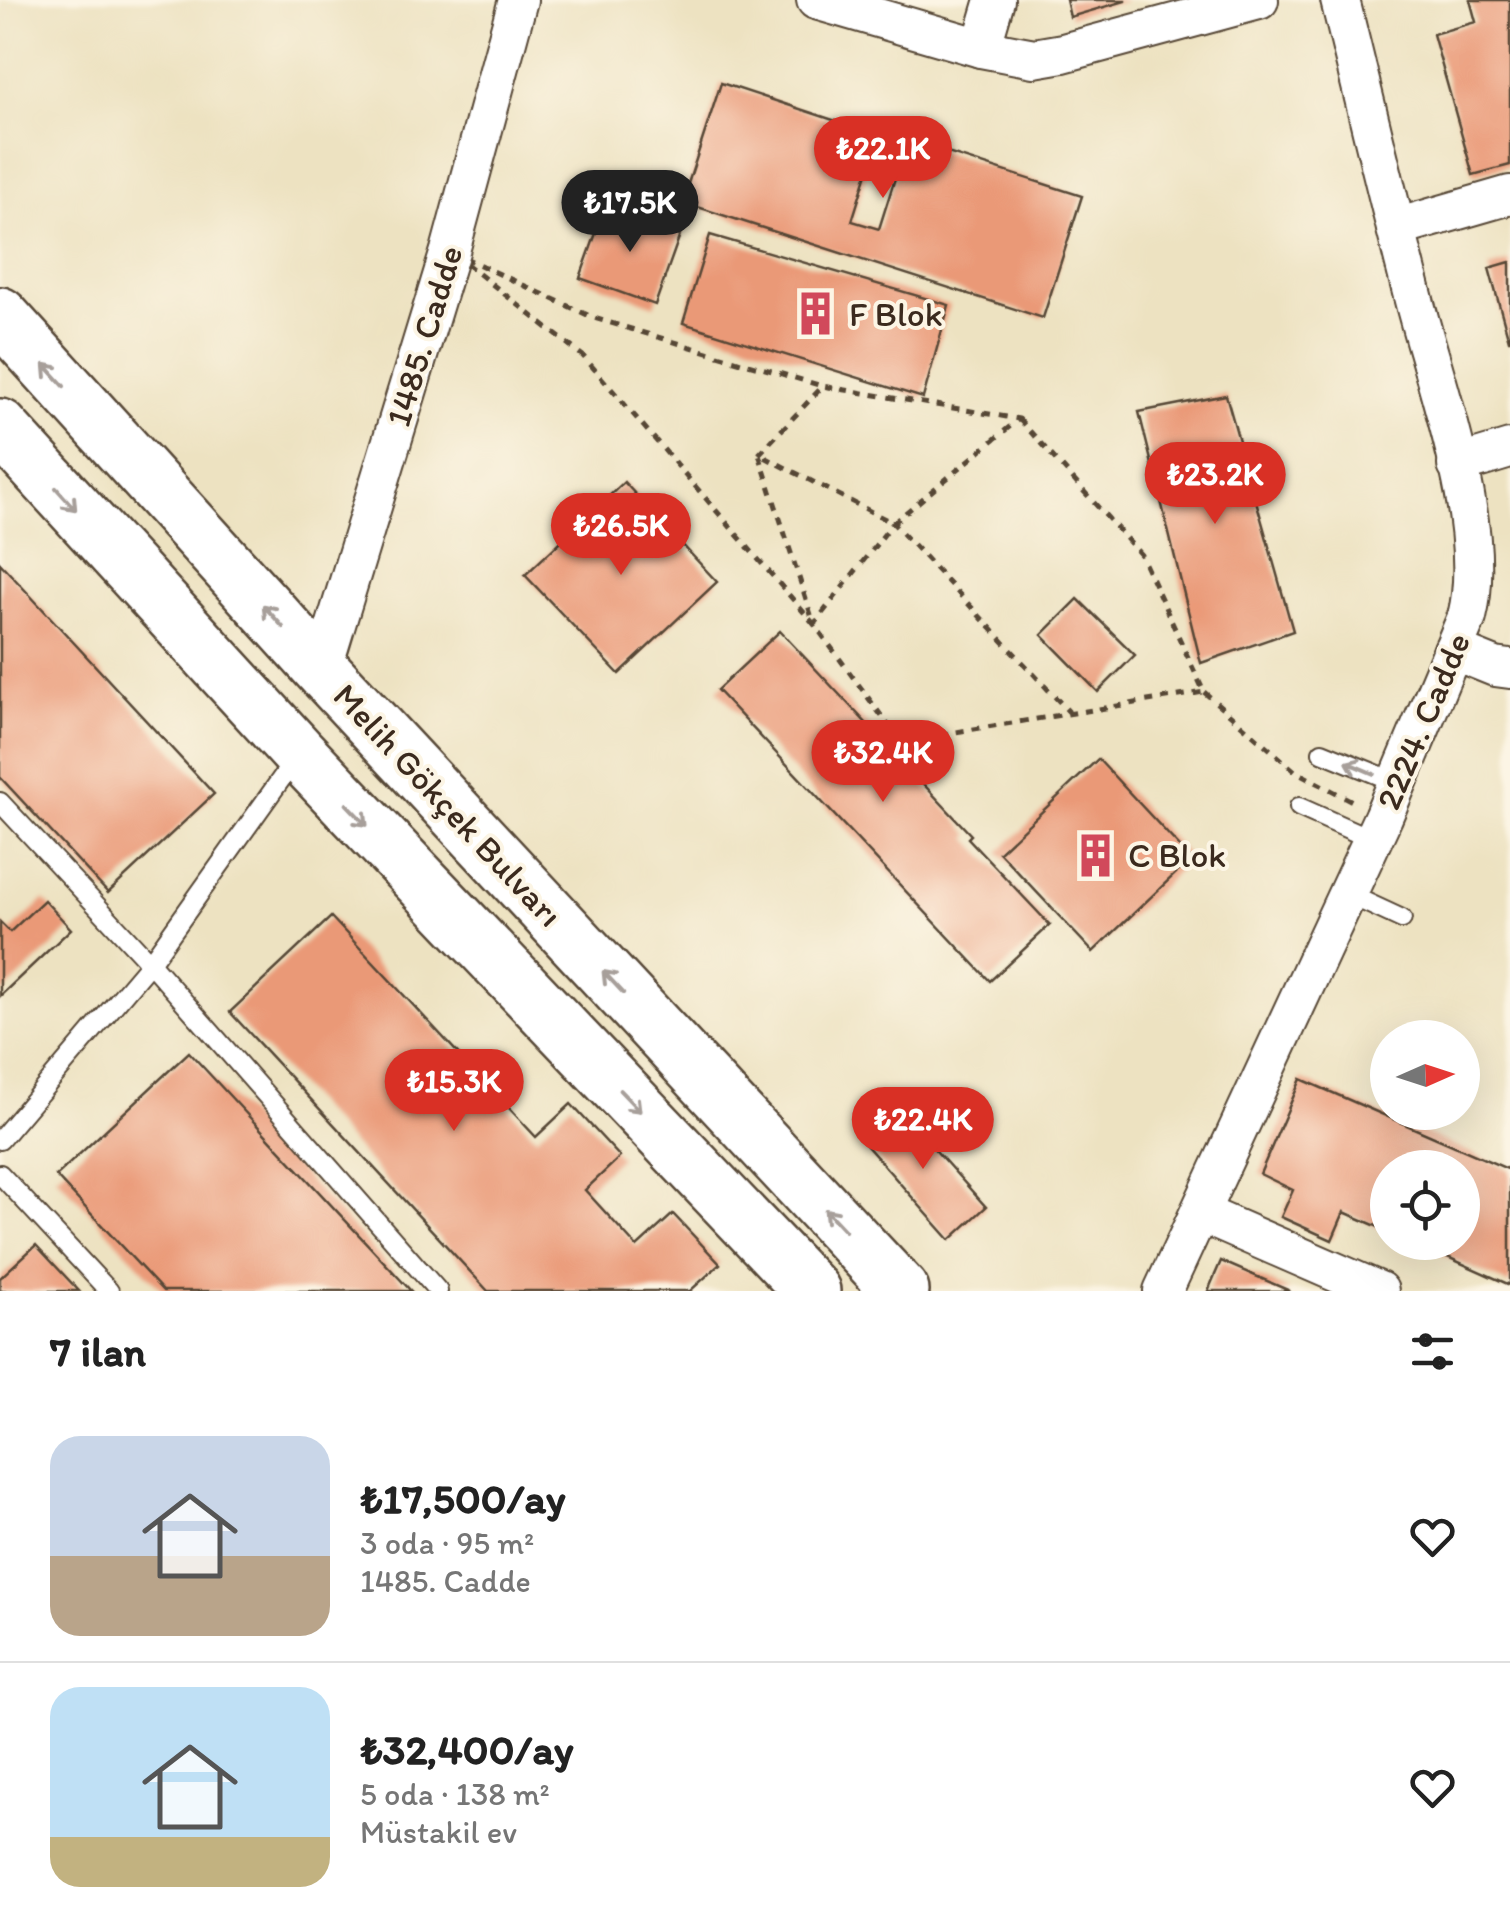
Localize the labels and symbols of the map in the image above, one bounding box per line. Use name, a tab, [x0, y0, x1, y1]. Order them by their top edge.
pin: ₺22.1K	[802, 116, 964, 201]
pin: ₺17.5K	[549, 170, 711, 255]
street label: 1485. Cadde	[377, 241, 471, 431]
building icon: F Blok	[792, 290, 840, 338]
place label: F Blok	[849, 293, 943, 335]
one-way arrow	[43, 363, 66, 388]
pin: ₺23.2K	[1134, 442, 1296, 527]
one-way arrow	[54, 486, 78, 510]
pin: ₺26.5K	[540, 493, 702, 578]
one-way arrow	[261, 604, 284, 629]
street label: 2224. Cadde	[1367, 626, 1479, 816]
street label: Melih Gökçek Bulvarı	[325, 675, 571, 935]
pin: ₺32.4K	[802, 720, 964, 805]
one-way arrow	[1345, 757, 1376, 775]
one-way arrow	[345, 802, 369, 826]
building icon: C Blok	[1071, 831, 1119, 879]
place label: C Blok	[1128, 834, 1226, 876]
one-way arrow	[602, 970, 625, 995]
north arrow	[1370, 1020, 1480, 1130]
pin: ₺15.3K	[373, 1049, 535, 1134]
pin: ₺22.4K	[842, 1087, 1004, 1172]
one-way arrow	[618, 1088, 642, 1112]
one-way arrow	[824, 1208, 847, 1233]

